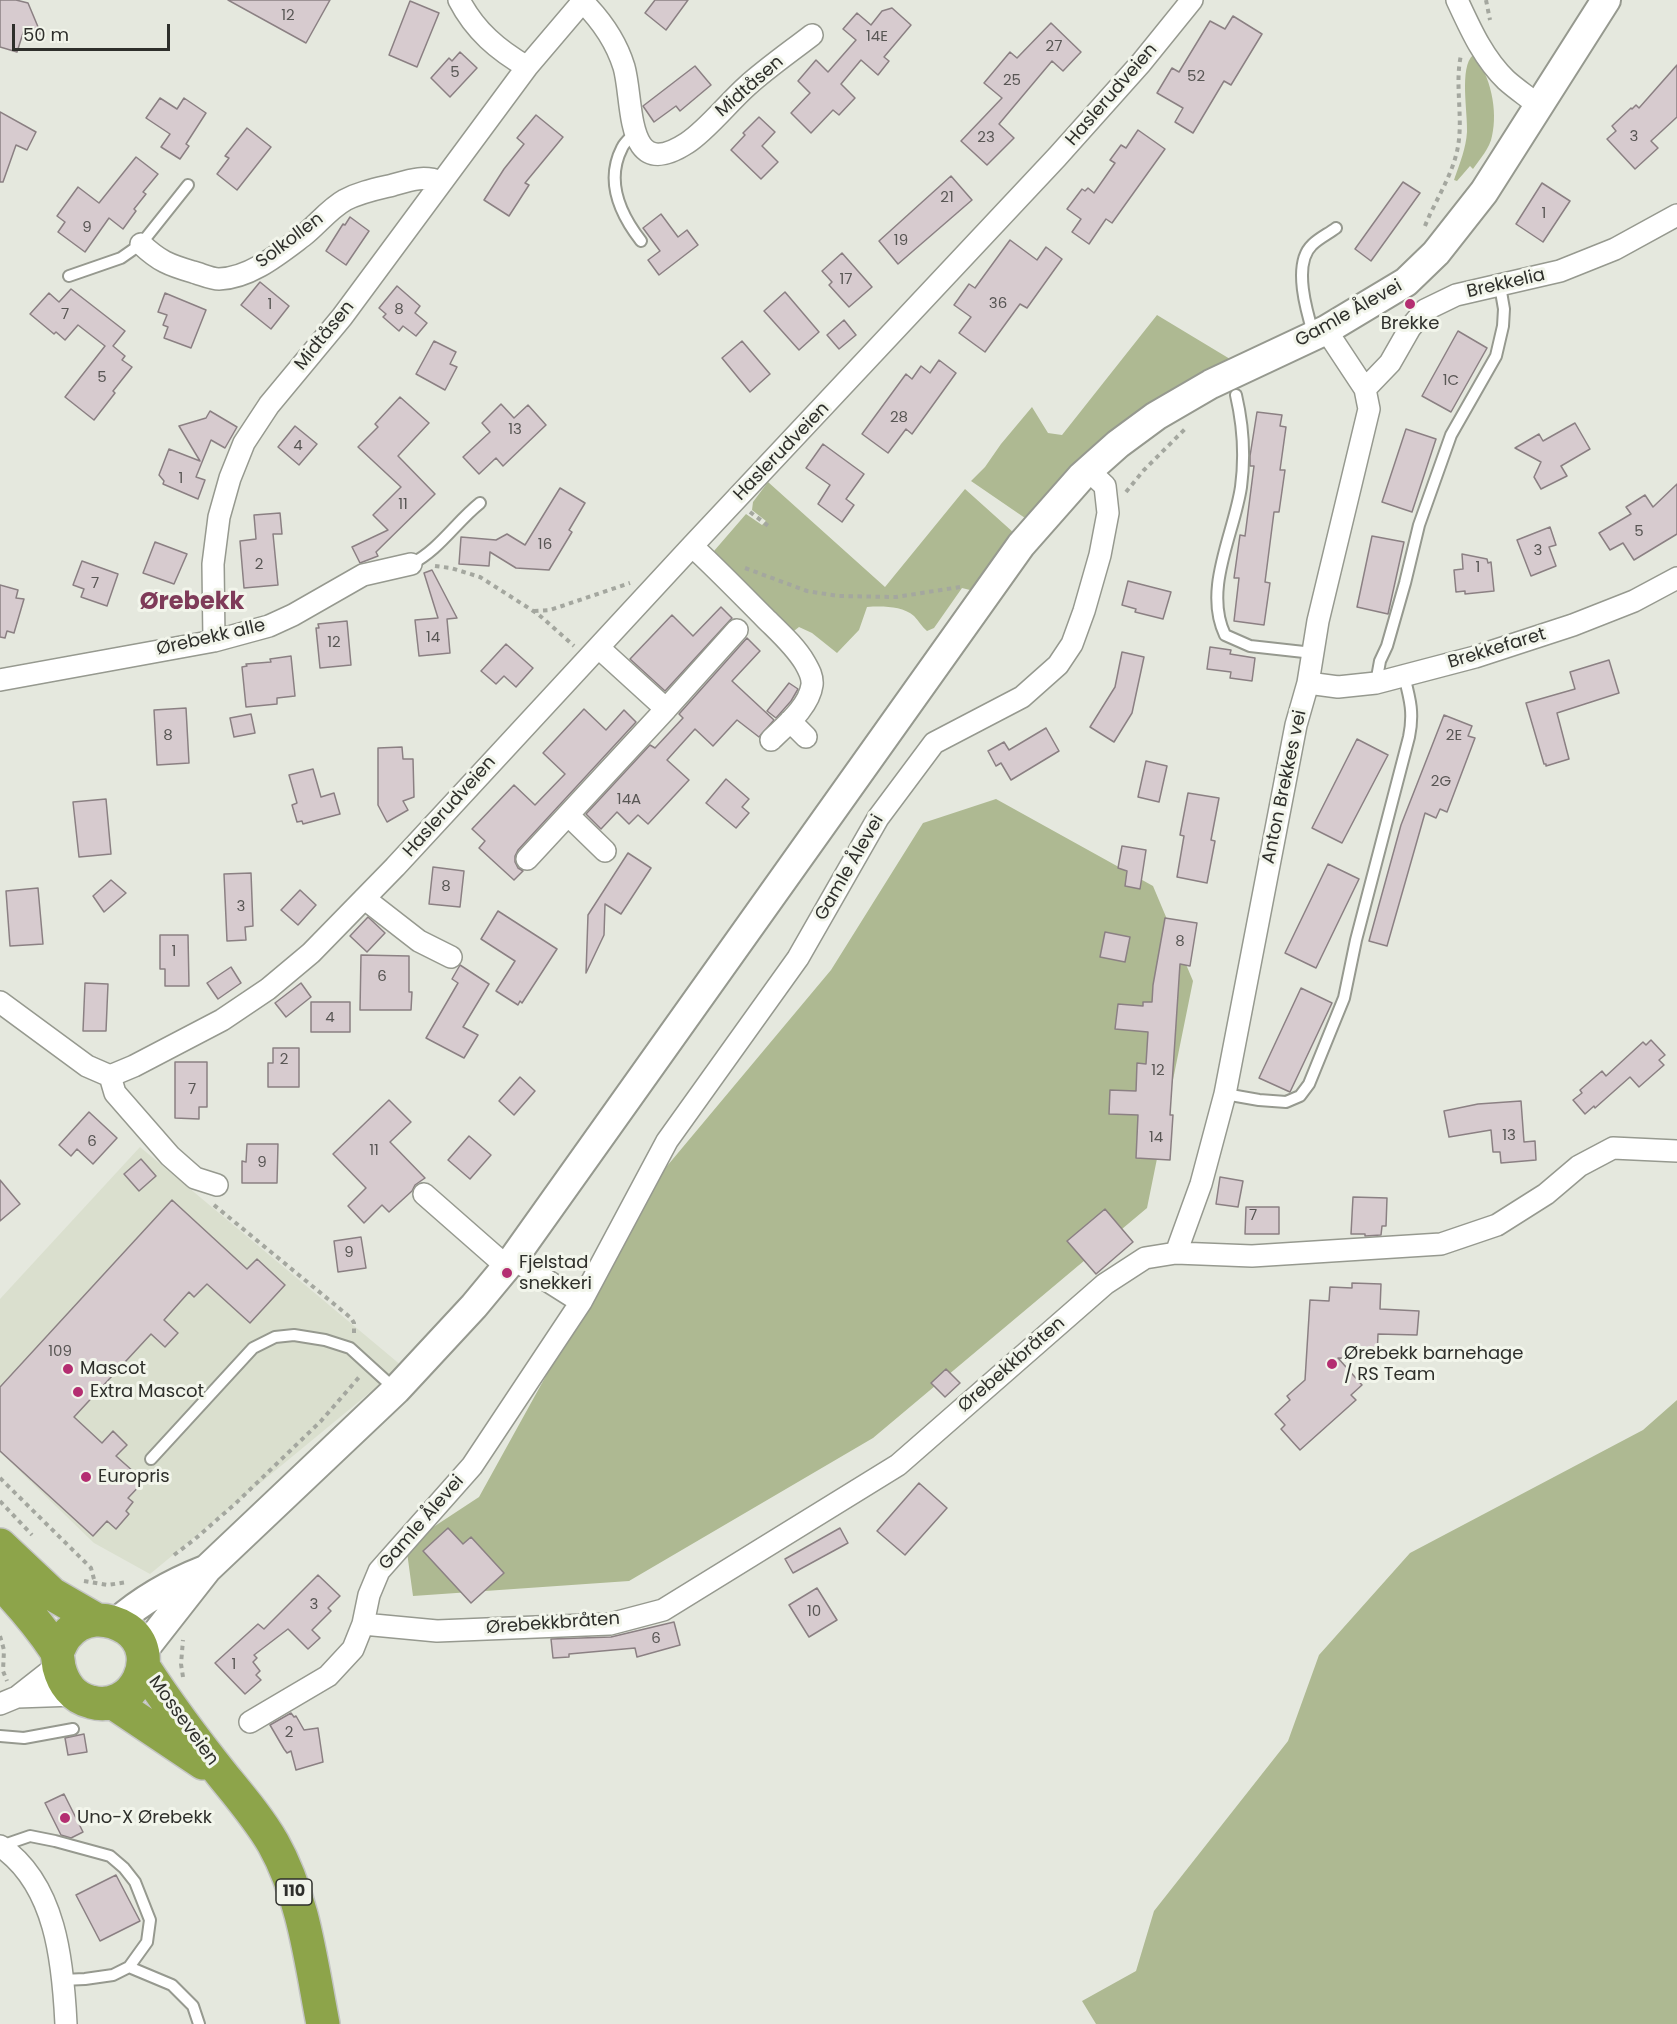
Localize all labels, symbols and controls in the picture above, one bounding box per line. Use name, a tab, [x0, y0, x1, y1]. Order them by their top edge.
house number: 12	[281, 7, 295, 25]
scale bar	[15, 12, 172, 50]
text: 50 m	[23, 22, 69, 47]
house number: 14E	[866, 28, 888, 46]
house number: 27	[1046, 38, 1062, 56]
street label: Haslerudveien	[1062, 39, 1162, 151]
street label: Midtåsen	[712, 52, 788, 122]
house number: 5	[450, 64, 460, 82]
house number: 52	[1187, 68, 1205, 86]
house number: 25	[1003, 72, 1021, 90]
house number: 3	[1630, 128, 1638, 146]
house number: 23	[977, 129, 995, 147]
house number: 21	[940, 189, 954, 207]
house number: 1	[1542, 205, 1546, 223]
street label: Solkollen	[252, 209, 328, 273]
house number: 9	[82, 219, 92, 237]
house number: 19	[894, 232, 908, 250]
street label: Brekkelia	[1465, 265, 1547, 303]
house number: 17	[840, 271, 852, 289]
street label: Gamle Ålevei	[1292, 276, 1406, 352]
house number: 36	[989, 295, 1007, 313]
house number: 1	[268, 296, 272, 314]
street label: Midtåsen	[291, 297, 359, 375]
marker: Brekke	[1403, 297, 1417, 311]
house number: 8	[394, 301, 404, 319]
house number: 7	[61, 306, 69, 324]
place label: Brekke	[1381, 313, 1439, 335]
house number: 5	[97, 369, 107, 387]
house number: 1C	[1443, 372, 1459, 390]
street label: Haslerudveien	[730, 398, 834, 506]
house number: 28	[890, 409, 908, 427]
house number: 13	[508, 421, 522, 439]
house number: 4	[293, 437, 303, 455]
house number: 1	[179, 470, 183, 488]
house number: 11	[398, 496, 408, 514]
house number: 5	[1634, 523, 1644, 541]
house number: 16	[538, 536, 552, 554]
house number: 3	[1534, 542, 1542, 560]
house number: 2	[255, 556, 263, 574]
house number: 1	[1476, 559, 1480, 577]
house number: 7	[91, 575, 99, 593]
district label: Ørebekk	[140, 589, 244, 617]
street label: Ørebekk alle	[155, 615, 267, 661]
street label: Brekkefaret	[1445, 624, 1549, 674]
house number: 14	[426, 629, 440, 647]
house number: 12	[327, 634, 341, 652]
street label: Anton Brekkes vei	[1258, 708, 1312, 866]
house number: 8	[163, 727, 173, 745]
house number: 2E	[1446, 727, 1462, 745]
street label: Haslerudveien	[399, 752, 501, 862]
house number: 2G	[1431, 773, 1451, 791]
house number: 14A	[617, 791, 641, 809]
street label: Gamle Ålevei	[811, 811, 889, 925]
house number: 8	[441, 878, 451, 896]
house number: 3	[237, 898, 245, 916]
house number: 8	[1175, 933, 1185, 951]
house number: 1	[172, 943, 176, 961]
house number: 6	[377, 968, 387, 986]
house number: 4	[325, 1009, 335, 1027]
house number: 2	[280, 1051, 288, 1069]
house number: 12	[1151, 1062, 1165, 1080]
house number: 7	[188, 1081, 196, 1099]
house number: 13	[1502, 1127, 1516, 1145]
house number: 14	[1149, 1129, 1163, 1147]
house number: 6	[87, 1133, 97, 1151]
house number: 11	[369, 1142, 379, 1160]
house number: 9	[257, 1154, 267, 1172]
house number: 7	[1249, 1207, 1257, 1225]
house number: 9	[344, 1244, 354, 1262]
place label: Fjelstad snekkeri	[519, 1252, 592, 1294]
marker: Fjelstad snekkeri	[500, 1266, 514, 1280]
street label: Ørebekkbråten	[954, 1313, 1070, 1417]
house number: 109	[48, 1343, 72, 1361]
place label: Ørebekk barnehage / RS Team	[1344, 1343, 1523, 1386]
marker: Ørebekk barnehage / RS Team	[1325, 1357, 1339, 1371]
place label: Mascot	[80, 1358, 146, 1380]
marker: Mascot	[61, 1362, 75, 1376]
place label: Extra Mascot	[90, 1381, 204, 1403]
marker: Extra Mascot	[71, 1385, 85, 1399]
place label: Europris	[98, 1466, 170, 1488]
marker: Europris	[79, 1470, 93, 1484]
street label: Gamle Ålevei	[375, 1471, 469, 1575]
house number: 3	[310, 1596, 318, 1614]
house number: 10	[807, 1603, 821, 1621]
street label: Ørebekkbråten	[485, 1609, 621, 1639]
house number: 6	[651, 1630, 661, 1648]
house number: 1	[232, 1656, 236, 1674]
street label: Mosseveien	[143, 1672, 223, 1770]
house number: 2	[285, 1724, 293, 1742]
place label: Uno-X Ørebekk	[77, 1807, 212, 1829]
marker: Uno-X Ørebekk	[58, 1811, 72, 1825]
road number: 110	[276, 1879, 312, 1905]

